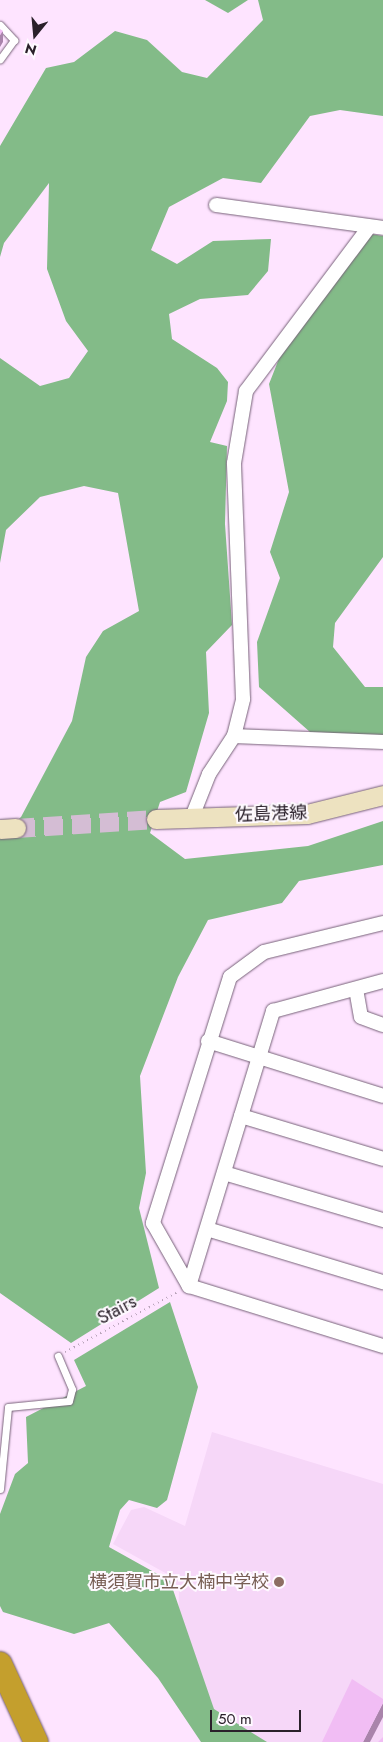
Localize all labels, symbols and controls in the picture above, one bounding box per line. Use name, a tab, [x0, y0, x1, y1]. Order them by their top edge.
north arrow	[10, 10, 60, 60]
text: N	[22, 38, 39, 61]
street label: 佐島港線	[235, 802, 307, 826]
street label: Stairs	[94, 1291, 140, 1329]
place label: 横須賀市立大楠中学校	[89, 1571, 269, 1593]
marker: 横須賀市立大楠中学校	[273, 1576, 285, 1588]
scale bar	[213, 1700, 304, 1732]
text: 50 m	[218, 1708, 252, 1730]

